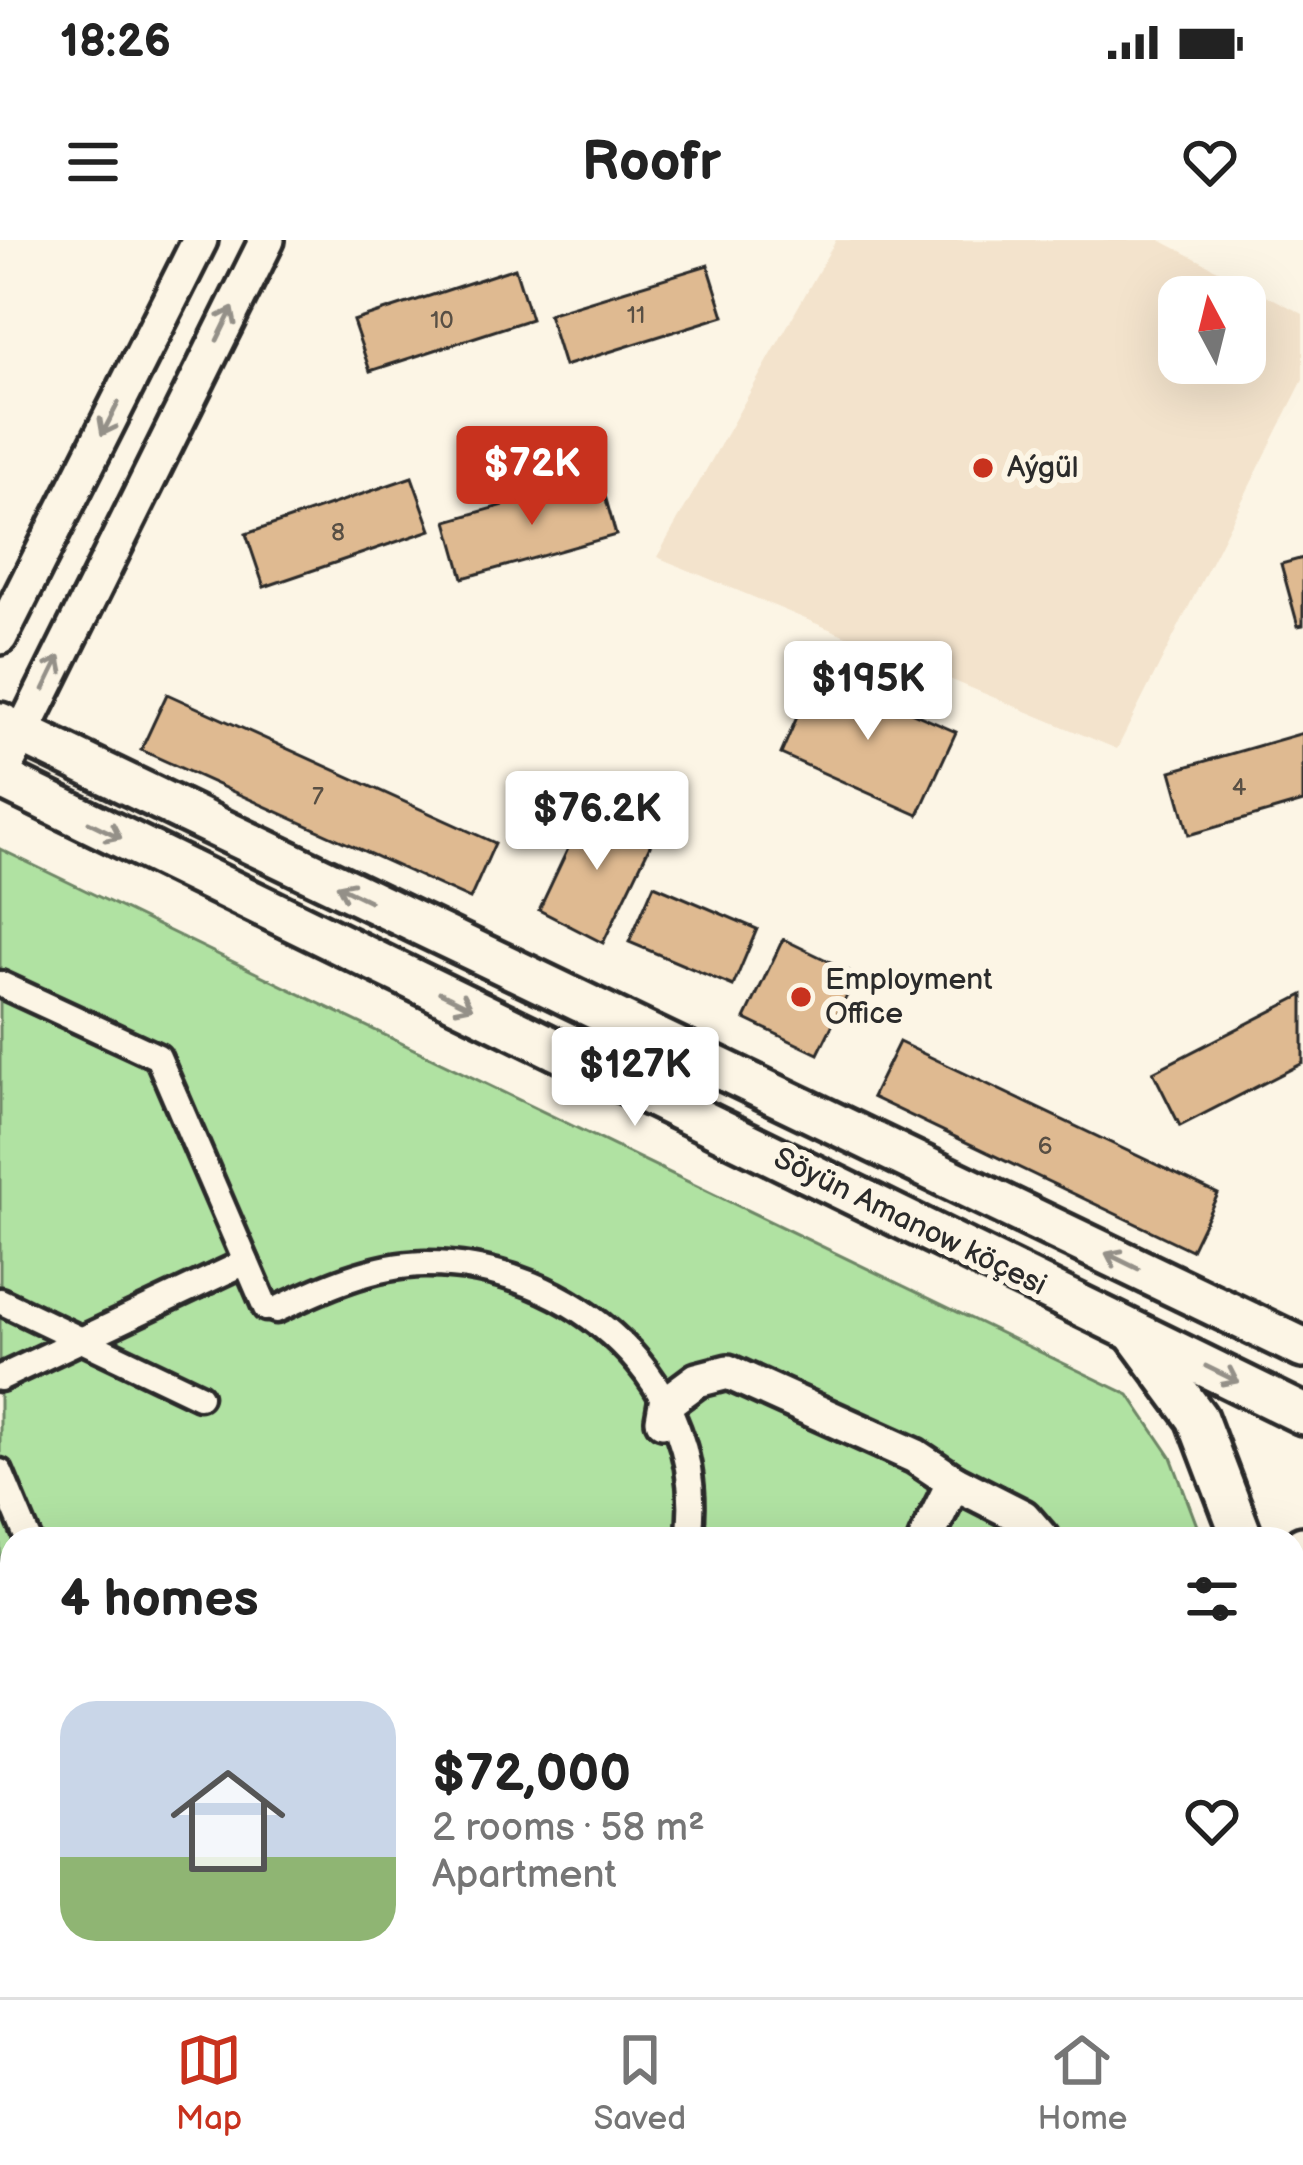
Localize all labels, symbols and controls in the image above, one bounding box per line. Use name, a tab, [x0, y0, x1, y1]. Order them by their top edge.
text: 18:26	[60, 15, 171, 70]
icon: menu	[60, 129, 126, 195]
icon: heart	[1177, 129, 1243, 195]
text: Roofr	[582, 130, 721, 195]
north arrow	[1158, 276, 1266, 384]
map controls	[1158, 276, 1266, 384]
house number: 11	[627, 301, 645, 330]
house number: 10	[430, 306, 454, 335]
one-way arrow	[215, 307, 237, 343]
one-way arrow	[97, 401, 120, 437]
pin: $72K	[461, 426, 603, 528]
text: $72K	[483, 441, 581, 488]
place label: Aýgül	[1007, 450, 1079, 486]
marker: Aýgül	[970, 455, 996, 481]
house number: 8	[331, 518, 345, 547]
pin: $195K	[784, 641, 952, 743]
one-way arrow	[41, 656, 64, 691]
text: $195K	[811, 656, 925, 703]
pin: $76.2K	[499, 771, 695, 873]
house number: 4	[1232, 773, 1247, 802]
house number: 7	[312, 782, 324, 811]
text: $76.2K	[532, 786, 662, 833]
one-way arrow	[87, 819, 122, 842]
one-way arrow	[336, 881, 372, 903]
place label: Employment Office	[825, 962, 992, 1032]
marker: Employment Office	[788, 984, 814, 1010]
one-way arrow	[438, 990, 473, 1013]
pin: $127K	[551, 1027, 719, 1129]
text: $127K	[579, 1042, 691, 1089]
house number: 6	[1038, 1132, 1052, 1161]
street label: Söyün Amanow köçesi	[768, 1140, 1052, 1304]
one-way arrow	[1105, 1249, 1141, 1271]
one-way arrow	[1203, 1364, 1239, 1386]
icon: filters	[1179, 1566, 1245, 1632]
text: 4 homes	[60, 1569, 259, 1630]
text: $72,000	[432, 1744, 631, 1805]
icon: home	[156, 1749, 300, 1893]
icon: heart	[1179, 1788, 1245, 1854]
text: 2 rooms · 58 m²	[432, 1805, 705, 1852]
text: Apartment	[432, 1852, 616, 1899]
tab: Map	[176, 2027, 242, 2139]
tab: Saved	[593, 2027, 686, 2139]
tab: Home	[1038, 2027, 1127, 2139]

